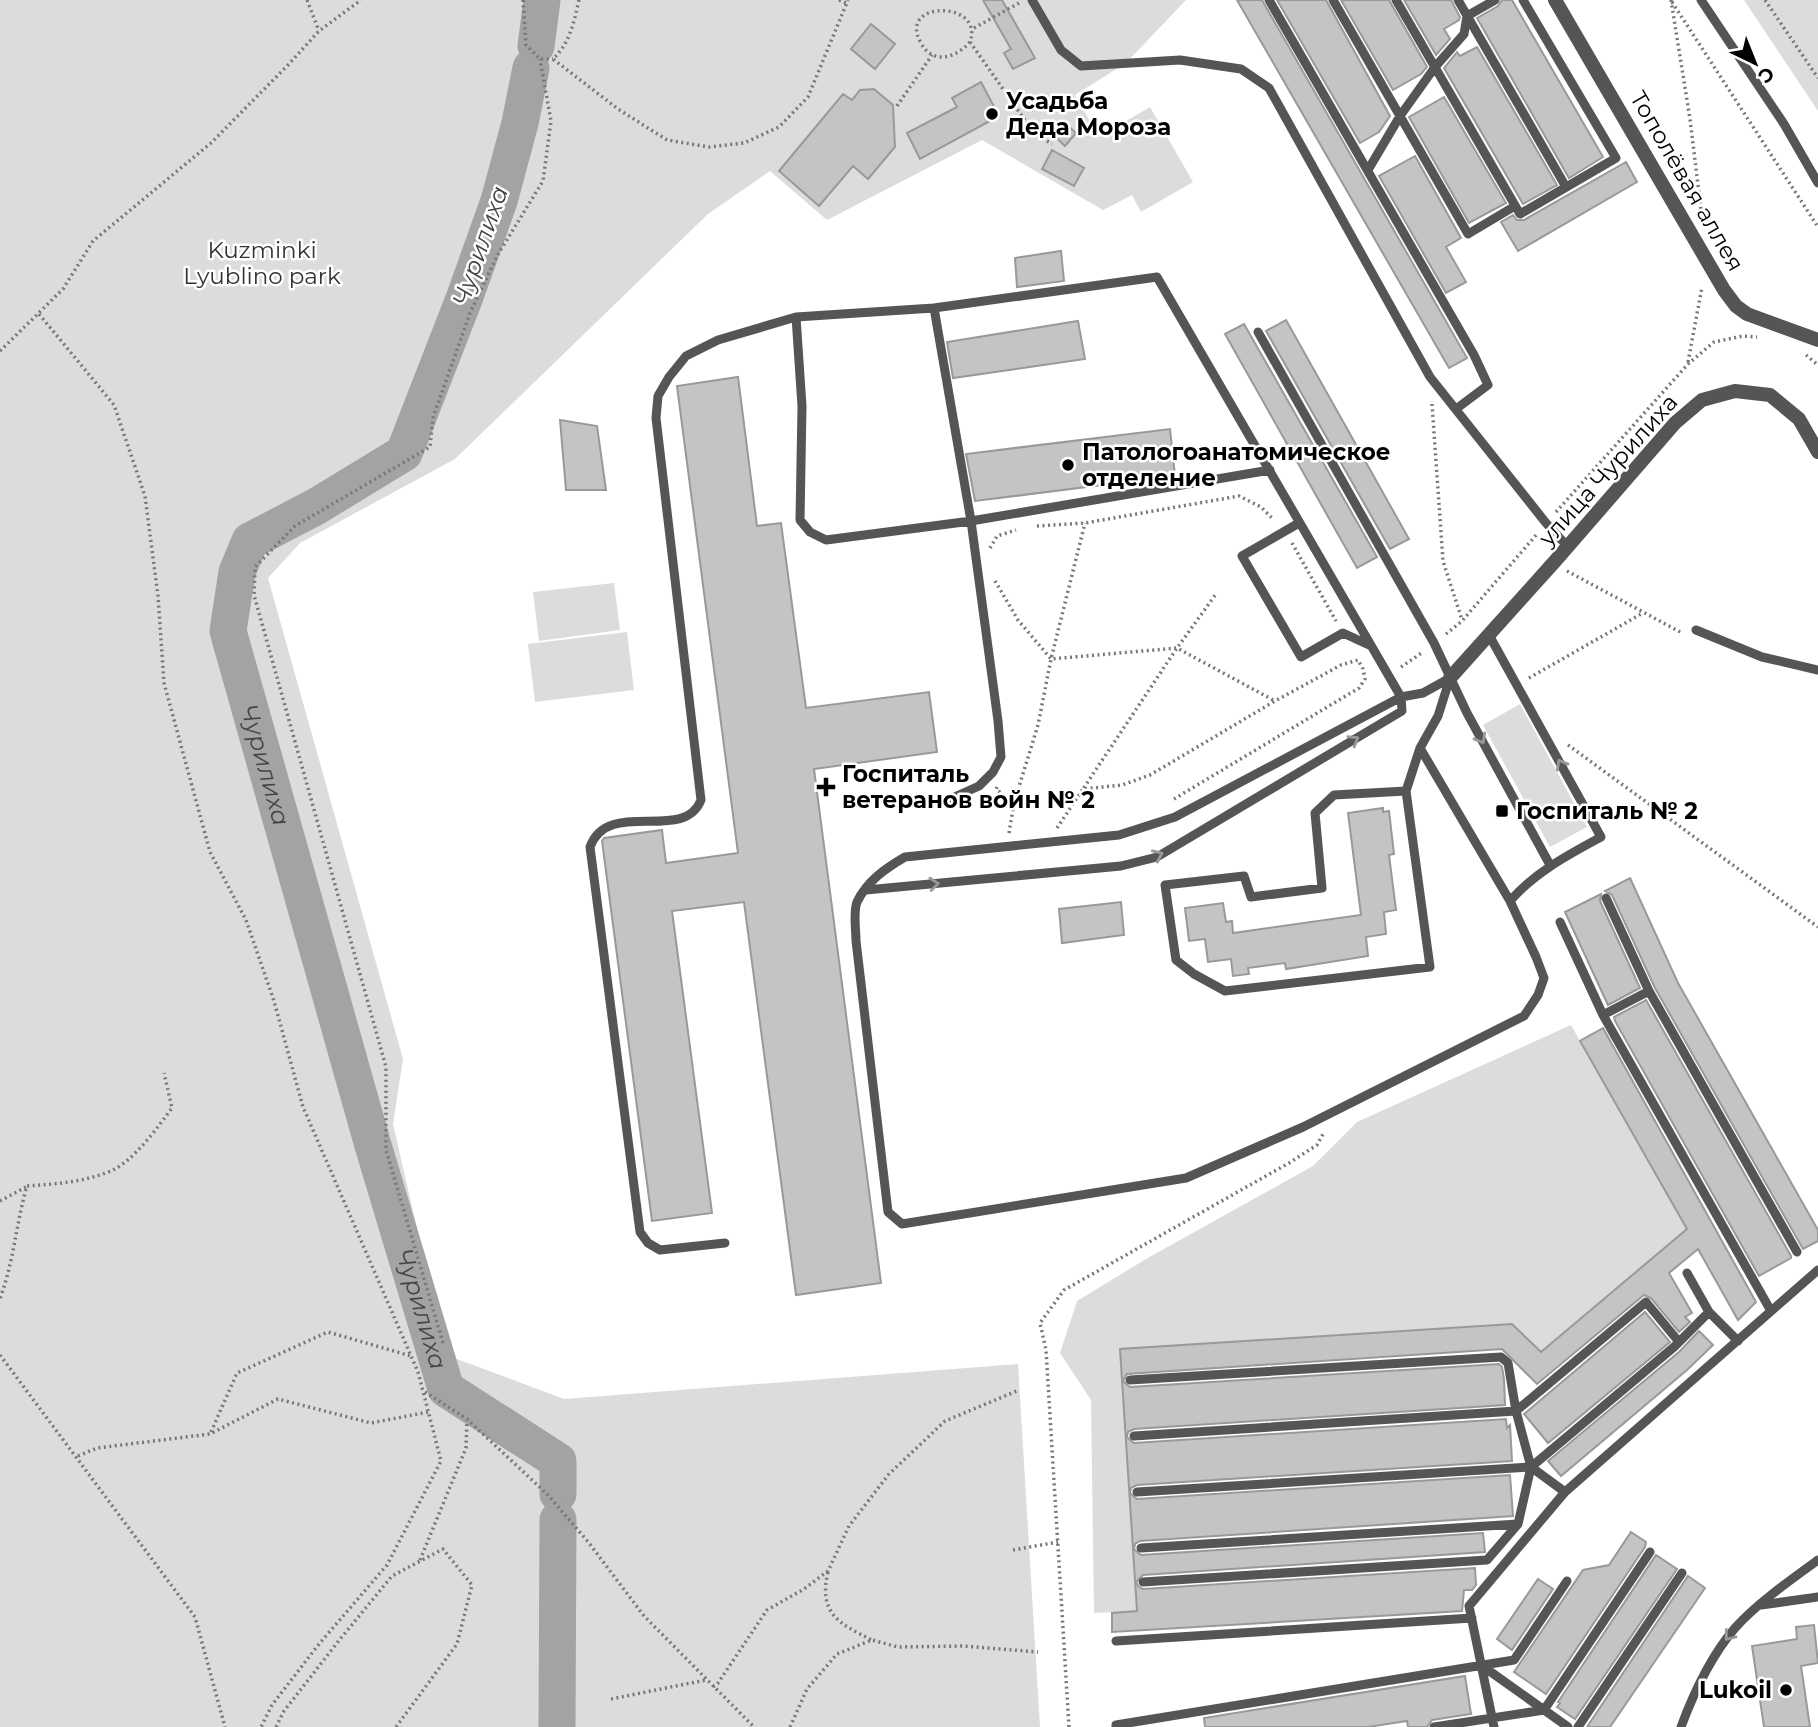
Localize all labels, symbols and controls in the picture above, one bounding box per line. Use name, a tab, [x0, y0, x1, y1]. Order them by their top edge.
north arrow	[1720, 28, 1790, 98]
text: С	[1753, 62, 1779, 88]
street label: Тополёвая аллея	[1624, 86, 1750, 276]
place label: Усадьба Деда Мороза	[1006, 87, 1171, 141]
marker: Усадьба Деда Мороза	[984, 106, 1000, 122]
water label: Чурилиха	[446, 182, 514, 310]
park label: Kuzminki Lyublino park	[183, 236, 341, 290]
street label: улица Чурилиха	[1532, 388, 1683, 552]
place label: Патологоанатомическое отделение	[1082, 438, 1391, 492]
marker: Патологоанатомическое отделение	[1060, 457, 1076, 473]
water label: Чурилиха	[235, 701, 297, 829]
one-way arrow	[1473, 731, 1486, 744]
one-way arrow	[1347, 735, 1360, 748]
one-way arrow	[1556, 759, 1569, 771]
place label: Госпиталь ветеранов войн № 2	[842, 760, 1095, 814]
marker: Госпиталь ветеранов войн № 2	[816, 777, 836, 797]
place label: Госпиталь № 2	[1516, 797, 1698, 825]
marker: Госпиталь № 2	[1494, 803, 1510, 819]
one-way arrow	[1151, 849, 1164, 863]
one-way arrow	[928, 877, 939, 892]
water label: Чурилиха	[390, 1245, 454, 1373]
one-way arrow	[1724, 1628, 1737, 1640]
place label: Lukoil	[1699, 1676, 1772, 1704]
marker: Lukoil	[1778, 1682, 1794, 1698]

